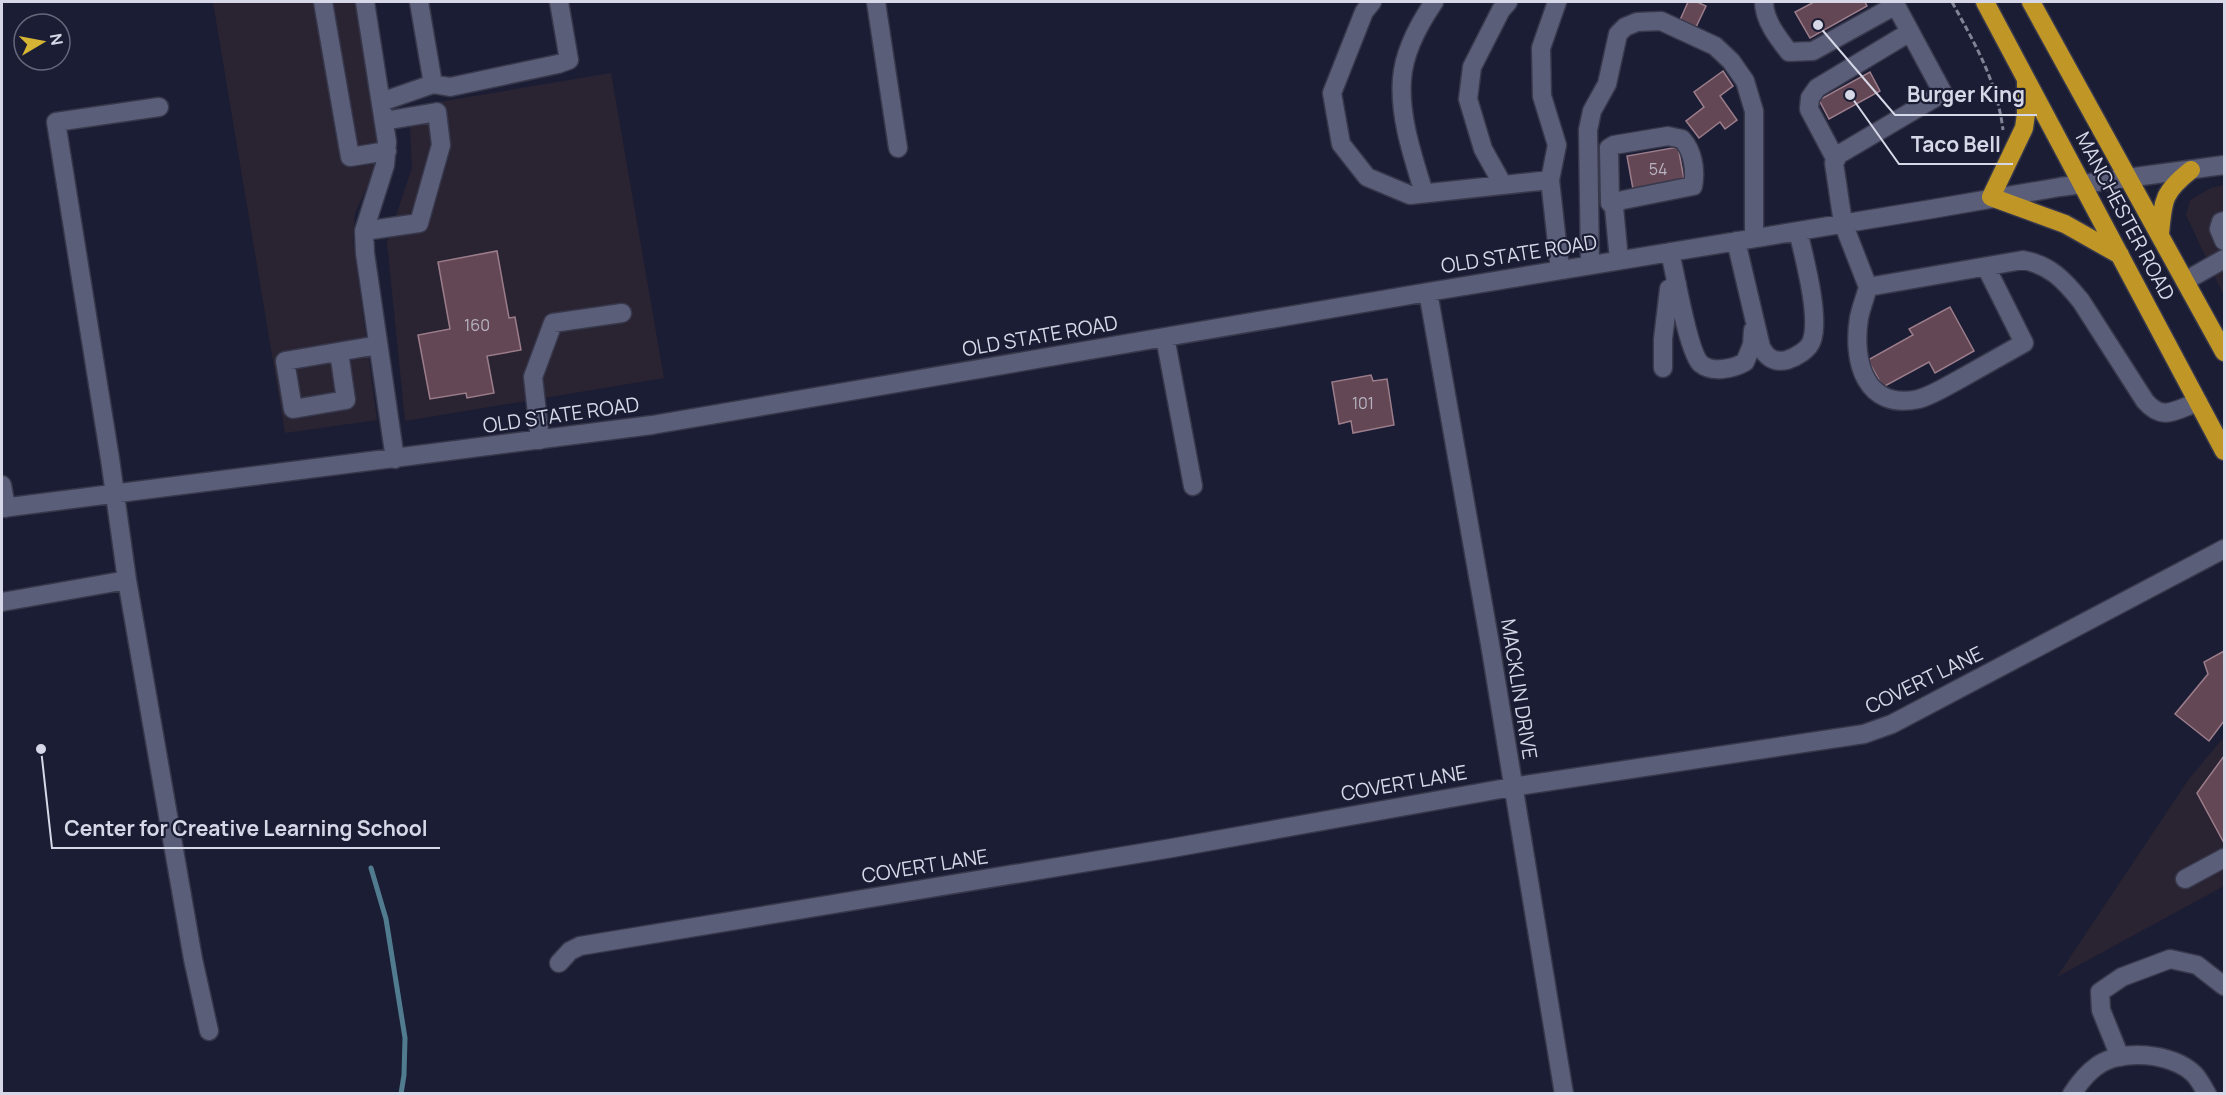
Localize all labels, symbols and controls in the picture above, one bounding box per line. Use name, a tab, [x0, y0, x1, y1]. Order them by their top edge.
north arrow	[12, 12, 72, 72]
text: N	[45, 32, 69, 47]
callout: Burger King	[1895, 76, 2037, 115]
text: Burger King	[1907, 80, 2025, 108]
callout: Taco Bell	[1899, 125, 2013, 164]
street label: MANCHESTER ROAD	[2070, 127, 2181, 305]
text: Taco Bell	[1911, 130, 2001, 158]
house number: 54	[1649, 158, 1667, 180]
street label: OLD STATE ROAD	[1439, 228, 1599, 279]
street label: OLD STATE ROAD	[960, 309, 1120, 362]
house number: 160	[464, 314, 490, 336]
street label: OLD STATE ROAD	[481, 390, 641, 439]
house number: 101	[1352, 392, 1374, 414]
street label: MACKLIN DRIVE	[1495, 617, 1544, 761]
street label: COVERT LANE	[1861, 639, 1987, 720]
street label: COVERT LANE	[1339, 758, 1469, 807]
callout: Center for Creative Learning School	[52, 809, 440, 848]
text: Center for Creative Learning School	[64, 814, 428, 842]
street label: COVERT LANE	[860, 842, 990, 889]

